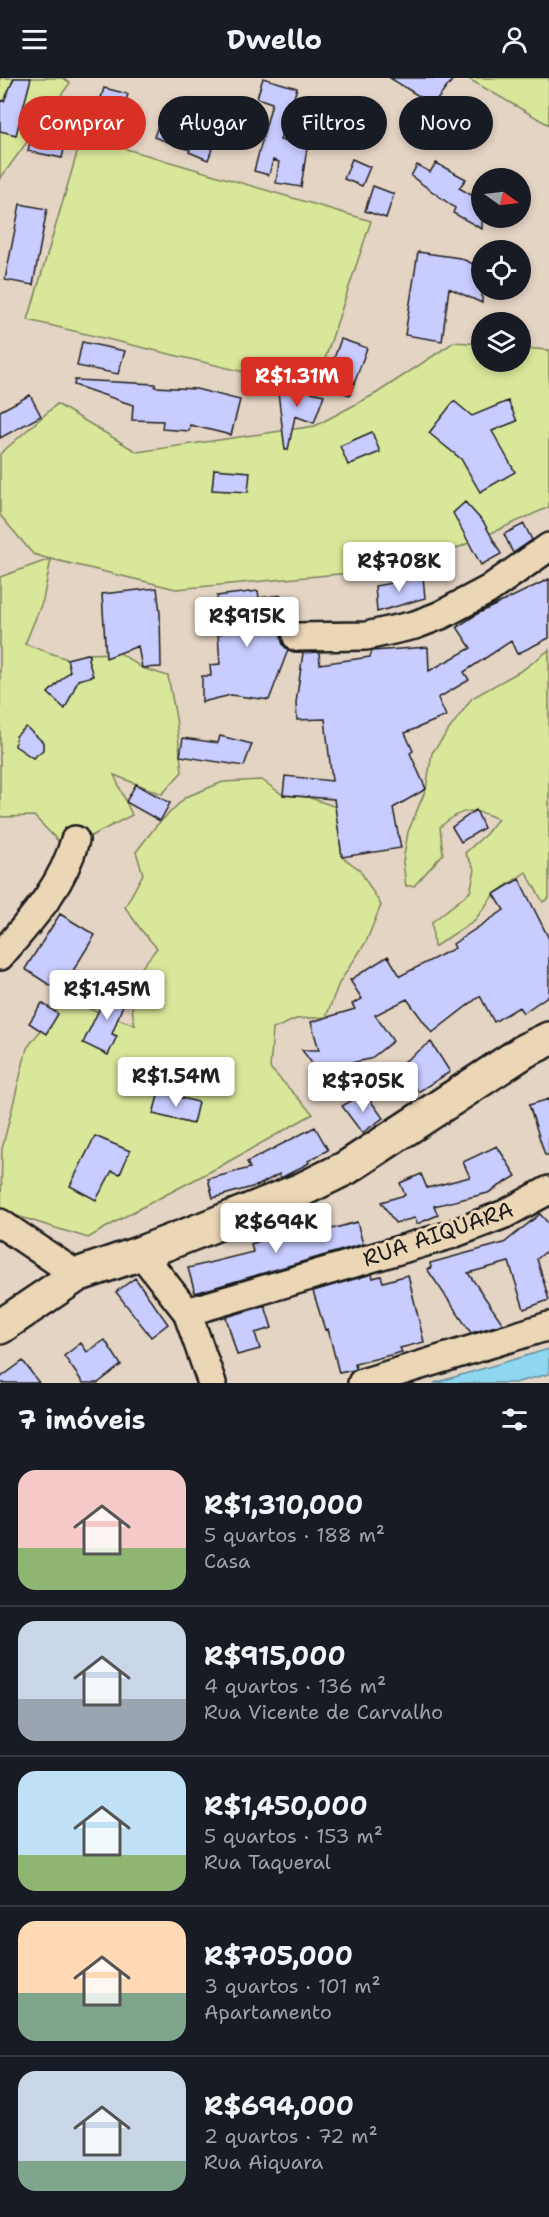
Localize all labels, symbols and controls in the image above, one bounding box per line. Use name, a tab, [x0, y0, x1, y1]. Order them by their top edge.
text: Dwello	[227, 21, 322, 58]
icon: menu	[18, 23, 51, 56]
icon: person	[498, 23, 531, 56]
chip: Comprar	[18, 96, 146, 150]
chip: Alugar	[158, 96, 269, 150]
chip: Filtros	[281, 96, 387, 150]
chip: Novo	[399, 96, 493, 150]
north arrow	[471, 168, 531, 228]
map controls	[471, 168, 531, 372]
button: locate	[471, 240, 531, 300]
button: layers	[471, 312, 531, 372]
pin: R$1.31M	[242, 357, 352, 408]
text: R$1.31M	[255, 363, 339, 389]
pin: R$708K	[350, 542, 448, 593]
text: R$708K	[357, 548, 441, 574]
pin: R$915K	[198, 597, 296, 648]
text: R$915K	[209, 603, 285, 629]
pin: R$1.45M	[52, 970, 162, 1021]
text: R$1.45M	[64, 976, 150, 1002]
pin: R$1.54M	[121, 1057, 231, 1108]
pin: R$705K	[314, 1062, 412, 1113]
text: R$1.54M	[132, 1063, 220, 1089]
text: R$705K	[322, 1068, 404, 1094]
street label: RUA AIQUARA	[359, 1195, 517, 1273]
pin: R$694K	[227, 1203, 325, 1254]
text: R$694K	[234, 1209, 318, 1235]
text: 7 imóveis	[18, 1402, 145, 1437]
icon: filters	[498, 1403, 531, 1436]
text: R$1,310,000	[204, 1487, 363, 1522]
icon: home	[66, 1494, 138, 1566]
text: 5 quartos · 188 m²	[204, 1522, 385, 1548]
text: Casa	[204, 1548, 250, 1574]
text: R$915,000	[204, 1638, 346, 1673]
icon: home	[66, 1645, 138, 1717]
text: 4 quartos · 136 m²	[204, 1673, 386, 1699]
text: Rua Vicente de Carvalho	[204, 1699, 443, 1725]
text: R$1,450,000	[204, 1788, 368, 1823]
icon: home	[66, 1795, 138, 1867]
text: 5 quartos · 153 m²	[204, 1823, 383, 1849]
text: Rua Taqueral	[204, 1849, 331, 1875]
text: R$705,000	[204, 1938, 353, 1973]
icon: home	[66, 1945, 138, 2017]
text: 3 quartos · 101 m²	[204, 1973, 381, 1999]
text: Apartamento	[204, 1999, 332, 2025]
text: R$694,000	[204, 2088, 354, 2123]
icon: home	[66, 2095, 138, 2167]
text: 2 quartos · 72 m²	[204, 2123, 378, 2149]
text: Rua Aiquara	[204, 2149, 323, 2175]

